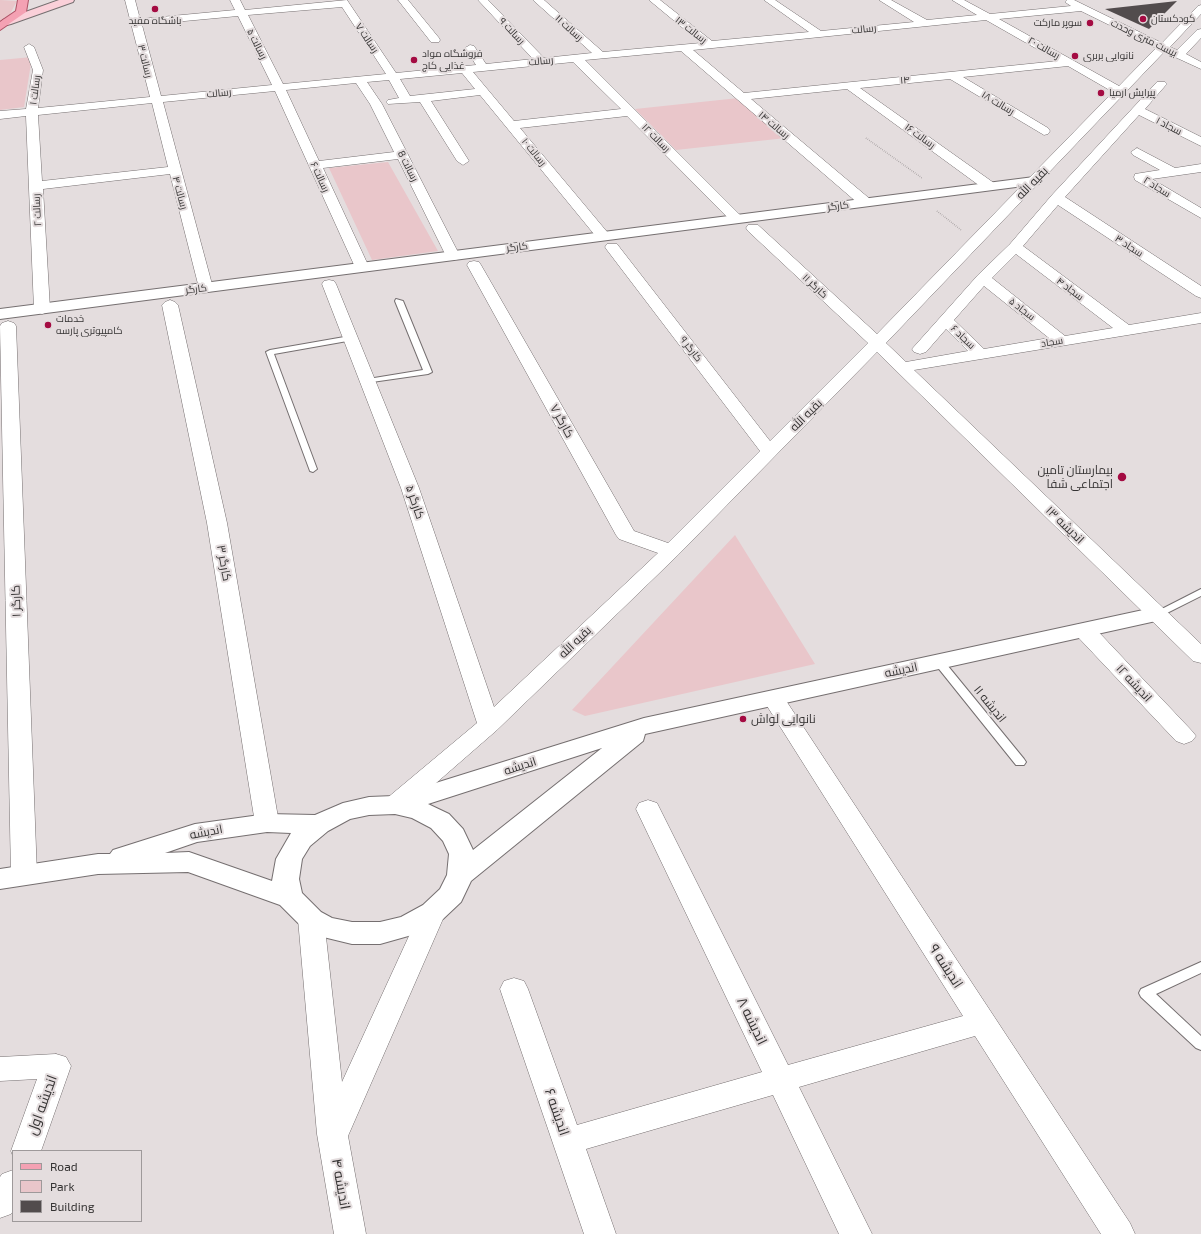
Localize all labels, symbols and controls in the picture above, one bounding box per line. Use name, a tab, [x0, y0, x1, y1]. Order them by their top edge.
marker: باشگاه مفید	[150, 4, 160, 14]
street label: رسالت ۱۱	[553, 12, 585, 44]
place label: کودکستان	[1151, 13, 1195, 25]
street label: رسالت ۱۳	[673, 14, 709, 46]
marker: کودکستان	[1138, 14, 1148, 24]
place label: باشگاه مفید	[128, 15, 182, 27]
street label: رسالت ۹	[497, 15, 527, 47]
place label: سوپر مارکت	[1034, 17, 1082, 29]
street label: بیست متری وحدت	[1109, 17, 1179, 59]
marker: سوپر مارکت	[1085, 18, 1095, 28]
street label: رسالت ۷	[353, 21, 381, 55]
street label: رسالت	[851, 22, 877, 36]
street label: رسالت ۵	[244, 27, 270, 61]
street label: رسالت ۲۰	[1026, 34, 1062, 62]
street label: رسالت ۳	[135, 43, 155, 79]
place label: فروشگاه مواد غذایی کاج	[422, 48, 483, 72]
place label: نانوایی بربری	[1083, 50, 1134, 62]
marker: نانوایی بربری	[1070, 51, 1080, 61]
street label: رسالت	[528, 54, 554, 68]
marker: فروشگاه مواد غذایی کاج	[409, 55, 419, 65]
street label: رسالت ۱	[27, 74, 43, 106]
street label: ۱۴	[900, 74, 910, 86]
street label: رسالت	[206, 86, 232, 100]
place label: پیرایش ارمیا	[1109, 87, 1155, 99]
marker: پیرایش ارمیا	[1096, 88, 1106, 98]
street label: رسالت ۱۸	[979, 89, 1017, 117]
street label: رسالت ۱۴	[756, 109, 792, 141]
street label: سجاد ۱	[1154, 114, 1184, 138]
street label: رسالت ۱۲	[639, 121, 673, 155]
street label: رسالت ۱۶	[902, 121, 938, 151]
street label: رسالت ۱۰	[519, 136, 549, 168]
street label: رسالت 8	[395, 149, 421, 183]
street label: رسالت ۶	[308, 160, 332, 194]
street label: بقیه الله	[1013, 164, 1051, 202]
street label: سجاد ۲	[1141, 174, 1173, 200]
street label: رسالت ۴	[170, 175, 190, 211]
street label: رسالت ۲	[30, 194, 44, 226]
street label: کارگر	[827, 199, 849, 213]
street label: سجاد ۳	[1113, 233, 1145, 259]
street label: کارگر	[506, 240, 528, 254]
street label: کارگر ۱۱	[800, 271, 830, 301]
street label: سجاد ۴	[1054, 275, 1086, 303]
street label: کارگر	[185, 282, 207, 296]
street label: سجاد ۵	[1007, 295, 1037, 323]
place label: خدمات کامپیوتری پارسه	[56, 313, 122, 336]
marker: خدمات کامپیوتری پارسه	[43, 320, 53, 330]
street label: سجاد ۶	[948, 323, 978, 351]
street label: کارگر ۹	[677, 334, 705, 364]
street label: سجاد	[1040, 334, 1064, 350]
street label: بقیه الله	[787, 396, 825, 434]
street label: کارگر ۷	[547, 402, 577, 440]
place label: بیمارستان تامین اجتماعی شفا	[1037, 463, 1113, 491]
marker: بیمارستان تامین اجتماعی شفا	[1116, 471, 1128, 483]
street label: کارگر ۵	[402, 483, 428, 521]
street label: اندیشه ۱۳	[1043, 503, 1087, 547]
street label: کارگر ۳	[214, 544, 234, 582]
street label: کارگر ۱	[8, 585, 24, 617]
street label: بقیه الله	[556, 623, 594, 661]
street label: اندیشه	[883, 659, 919, 681]
street label: اندیشه ۱۲	[1113, 661, 1155, 705]
street label: اندیشه ۱۱	[971, 683, 1009, 725]
place label: نانوایی لواش	[751, 712, 816, 726]
marker: نانوایی لواش	[738, 714, 748, 724]
street label: اندیشه	[502, 754, 538, 778]
street label: اندیشه	[188, 822, 224, 842]
street label: اندیشه ۹	[926, 941, 966, 991]
street label: اندیشه ۸	[733, 995, 771, 1047]
street label: اندیشه اول	[23, 1073, 61, 1137]
street label: اندیشه ۶	[541, 1086, 573, 1138]
legend	[12, 1150, 142, 1222]
street label: اندیشه ۴	[328, 1157, 354, 1211]
text: Road	[50, 1159, 78, 1173]
text: Park	[50, 1179, 75, 1193]
text: Building	[50, 1199, 94, 1213]

